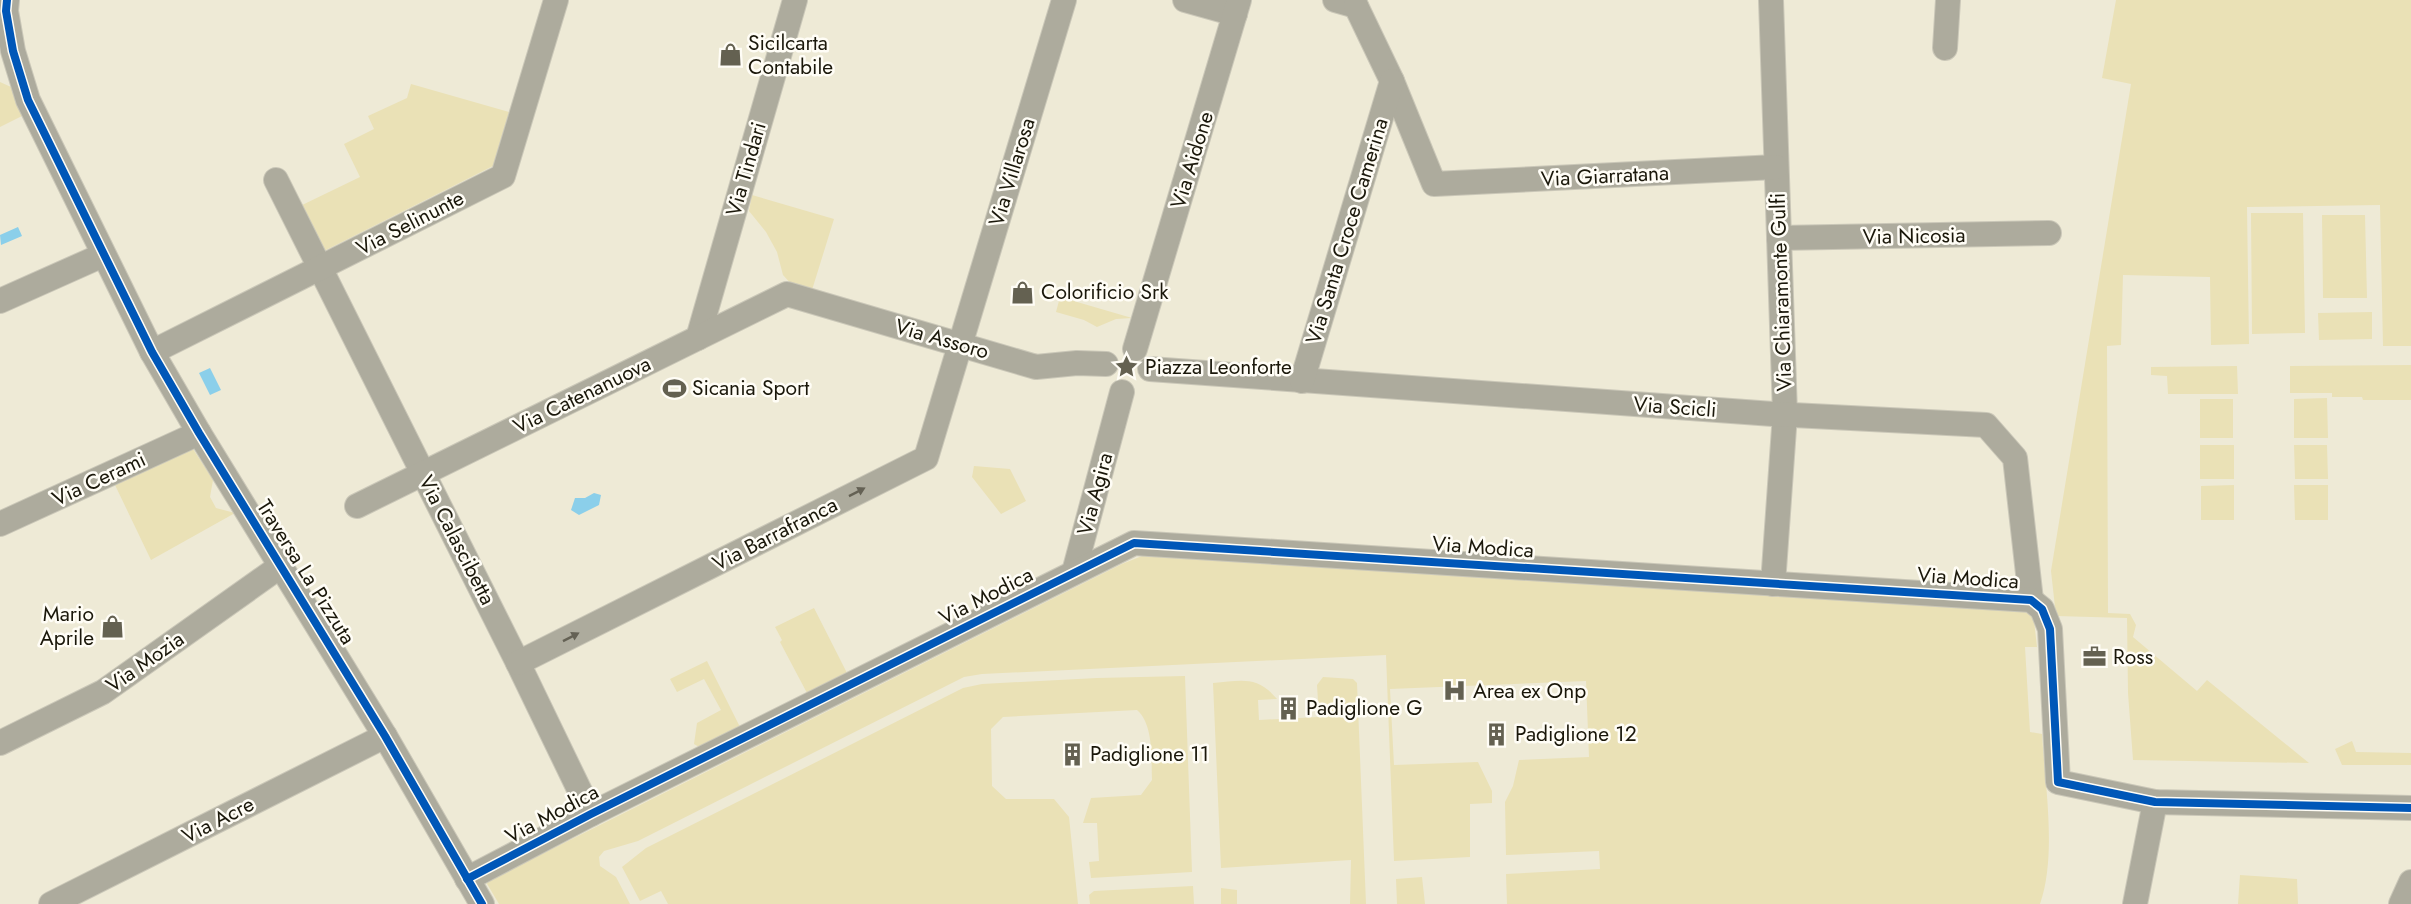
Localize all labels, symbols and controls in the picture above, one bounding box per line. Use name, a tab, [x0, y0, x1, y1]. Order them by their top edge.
place label: Sicilcarta Contabile	[748, 28, 833, 82]
shop icon: Sicilcarta Contabile	[717, 42, 743, 68]
street label: Via Aidone	[1163, 107, 1221, 212]
street label: Via Villarosa	[981, 114, 1043, 230]
street label: Via Santa Croce Camerina	[1298, 114, 1396, 348]
street label: Via Tindari	[718, 118, 774, 220]
street label: Via Giarratana	[1540, 158, 1670, 194]
street label: Via Selinunte	[351, 183, 469, 263]
street label: Via Chiaramonte Gulfi	[1763, 192, 1799, 392]
street label: Via Nicosia	[1862, 220, 1966, 252]
place label: Colorificio Srk	[1041, 277, 1169, 307]
shop icon: Colorificio Srk	[1010, 279, 1036, 305]
street label: Via Assoro	[892, 311, 992, 367]
street label: Via Catenanuova	[508, 349, 656, 441]
place label: Piazza Leonforte	[1145, 352, 1292, 382]
place icon: Piazza Leonforte	[1114, 354, 1140, 380]
place label: Sicania Sport	[692, 373, 809, 403]
sports icon: Sicania Sport	[661, 375, 687, 401]
street label: Via Scicli	[1633, 389, 1717, 425]
street label: Via Cerami	[47, 444, 151, 514]
street label: Via Agira	[1070, 449, 1120, 539]
street label: Via Calascibetta	[411, 470, 503, 610]
one-way arrow	[849, 487, 866, 497]
street label: Via Barrafranca	[707, 490, 843, 578]
street label: Traversa La Pizzuta	[249, 494, 363, 650]
street label: Via Modica	[1431, 528, 1535, 566]
street label: Via Modica	[1916, 559, 2020, 597]
street label: Via Modica	[934, 560, 1038, 632]
place label: Mario Aprile	[40, 599, 94, 653]
shop icon: Mario Aprile	[99, 613, 125, 639]
street label: Via Mozia	[100, 624, 190, 700]
one-way arrow	[562, 632, 579, 641]
place label: Ross	[2113, 642, 2153, 672]
office icon: Ross	[2082, 644, 2108, 670]
place label: Area ex Onp	[1473, 676, 1586, 706]
hospital icon: Area ex Onp	[1442, 678, 1468, 704]
place label: Padiglione G	[1306, 693, 1423, 723]
building icon: Padiglione G	[1275, 695, 1301, 721]
place label: Padiglione 12	[1515, 719, 1637, 749]
building icon: Padiglione 12	[1484, 721, 1510, 747]
place label: Padiglione 11	[1090, 739, 1209, 769]
building icon: Padiglione 11	[1059, 741, 1085, 767]
street label: Via Modica	[500, 777, 604, 851]
street label: Via Acre	[177, 789, 259, 851]

